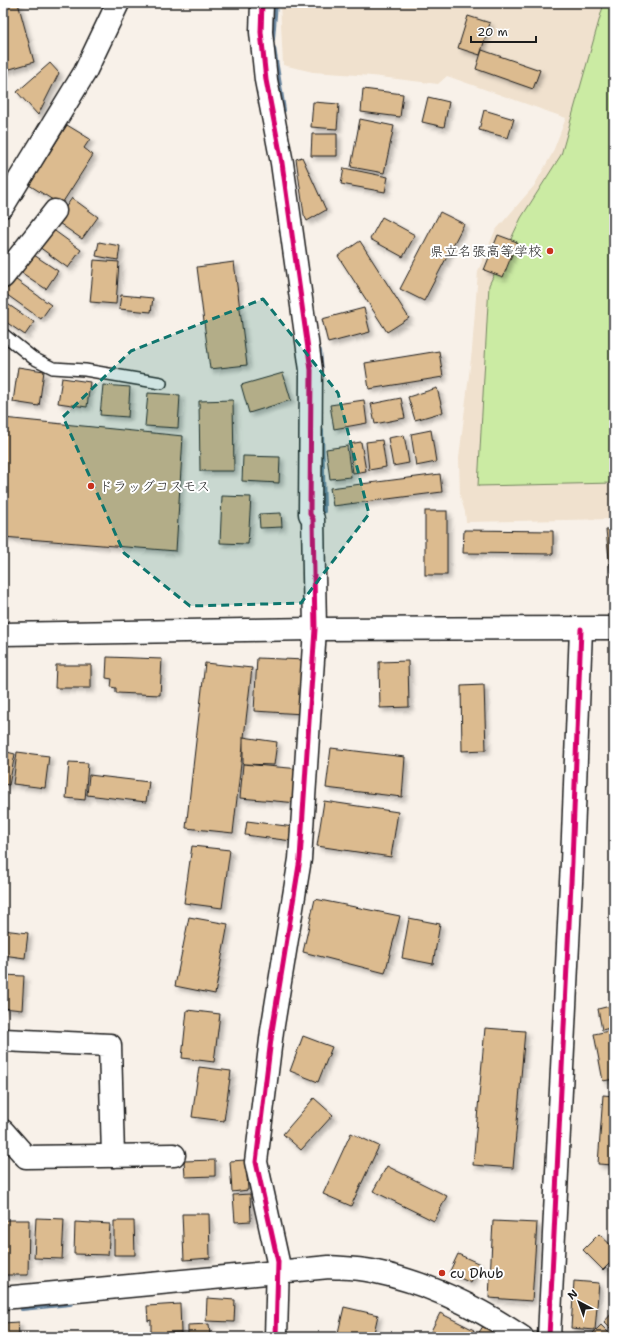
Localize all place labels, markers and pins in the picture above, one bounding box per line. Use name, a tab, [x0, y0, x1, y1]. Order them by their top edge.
place label: 県立名張高等学校	[430, 242, 542, 260]
marker: 県立名張高等学校	[545, 246, 555, 256]
place label: ドラッグコスモス	[99, 477, 210, 495]
marker: ドラッグコスモス	[86, 481, 96, 491]
place label: cu Dhub	[450, 1264, 503, 1282]
marker: cu Dhub	[437, 1268, 447, 1278]

